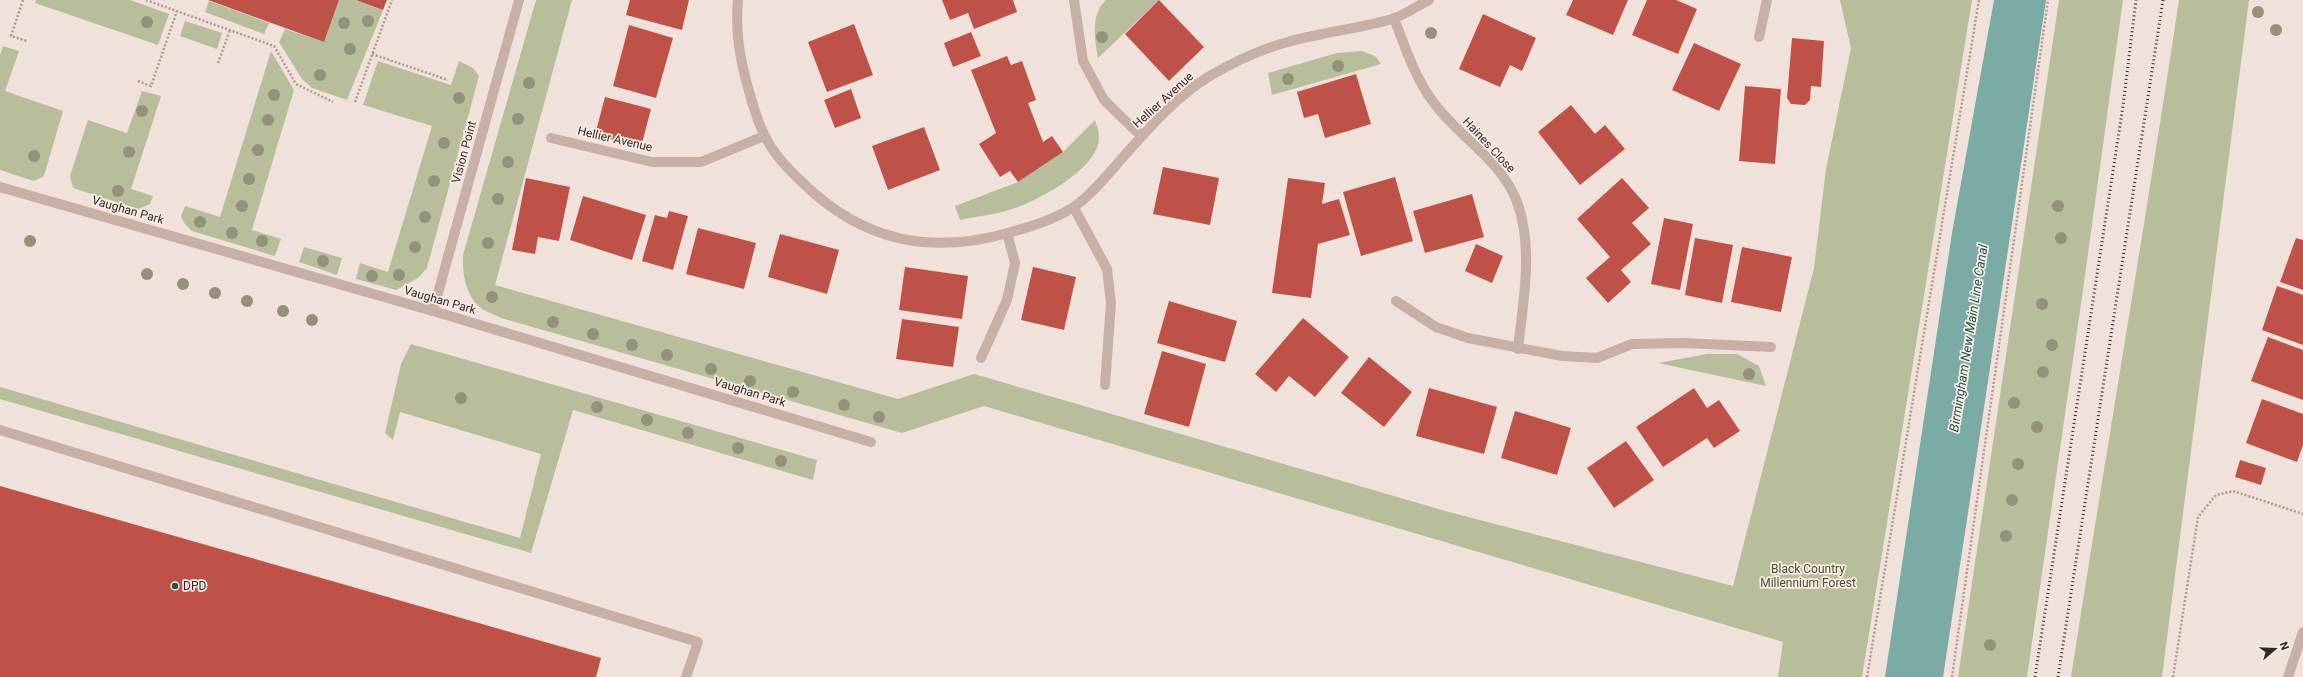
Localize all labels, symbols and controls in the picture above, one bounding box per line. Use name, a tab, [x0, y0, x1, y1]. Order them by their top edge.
street label: Hellier Avenue	[1130, 69, 1196, 131]
street label: Haines Close	[1460, 115, 1518, 175]
street label: Vision Point	[449, 119, 479, 185]
street label: Hellier Avenue	[576, 124, 654, 154]
street label: Vaughan Park	[90, 193, 166, 227]
water label: Birmingham New Main Line Canal	[1946, 242, 1991, 433]
street label: Vaughan Park	[402, 283, 478, 317]
street label: Vaughan Park	[712, 374, 788, 410]
park label: Black Country Millennium Forest	[1760, 562, 1856, 590]
place label: DPD	[183, 579, 206, 593]
marker: DPD	[170, 581, 180, 591]
north arrow	[2255, 629, 2295, 669]
text: N	[2277, 640, 2291, 652]

